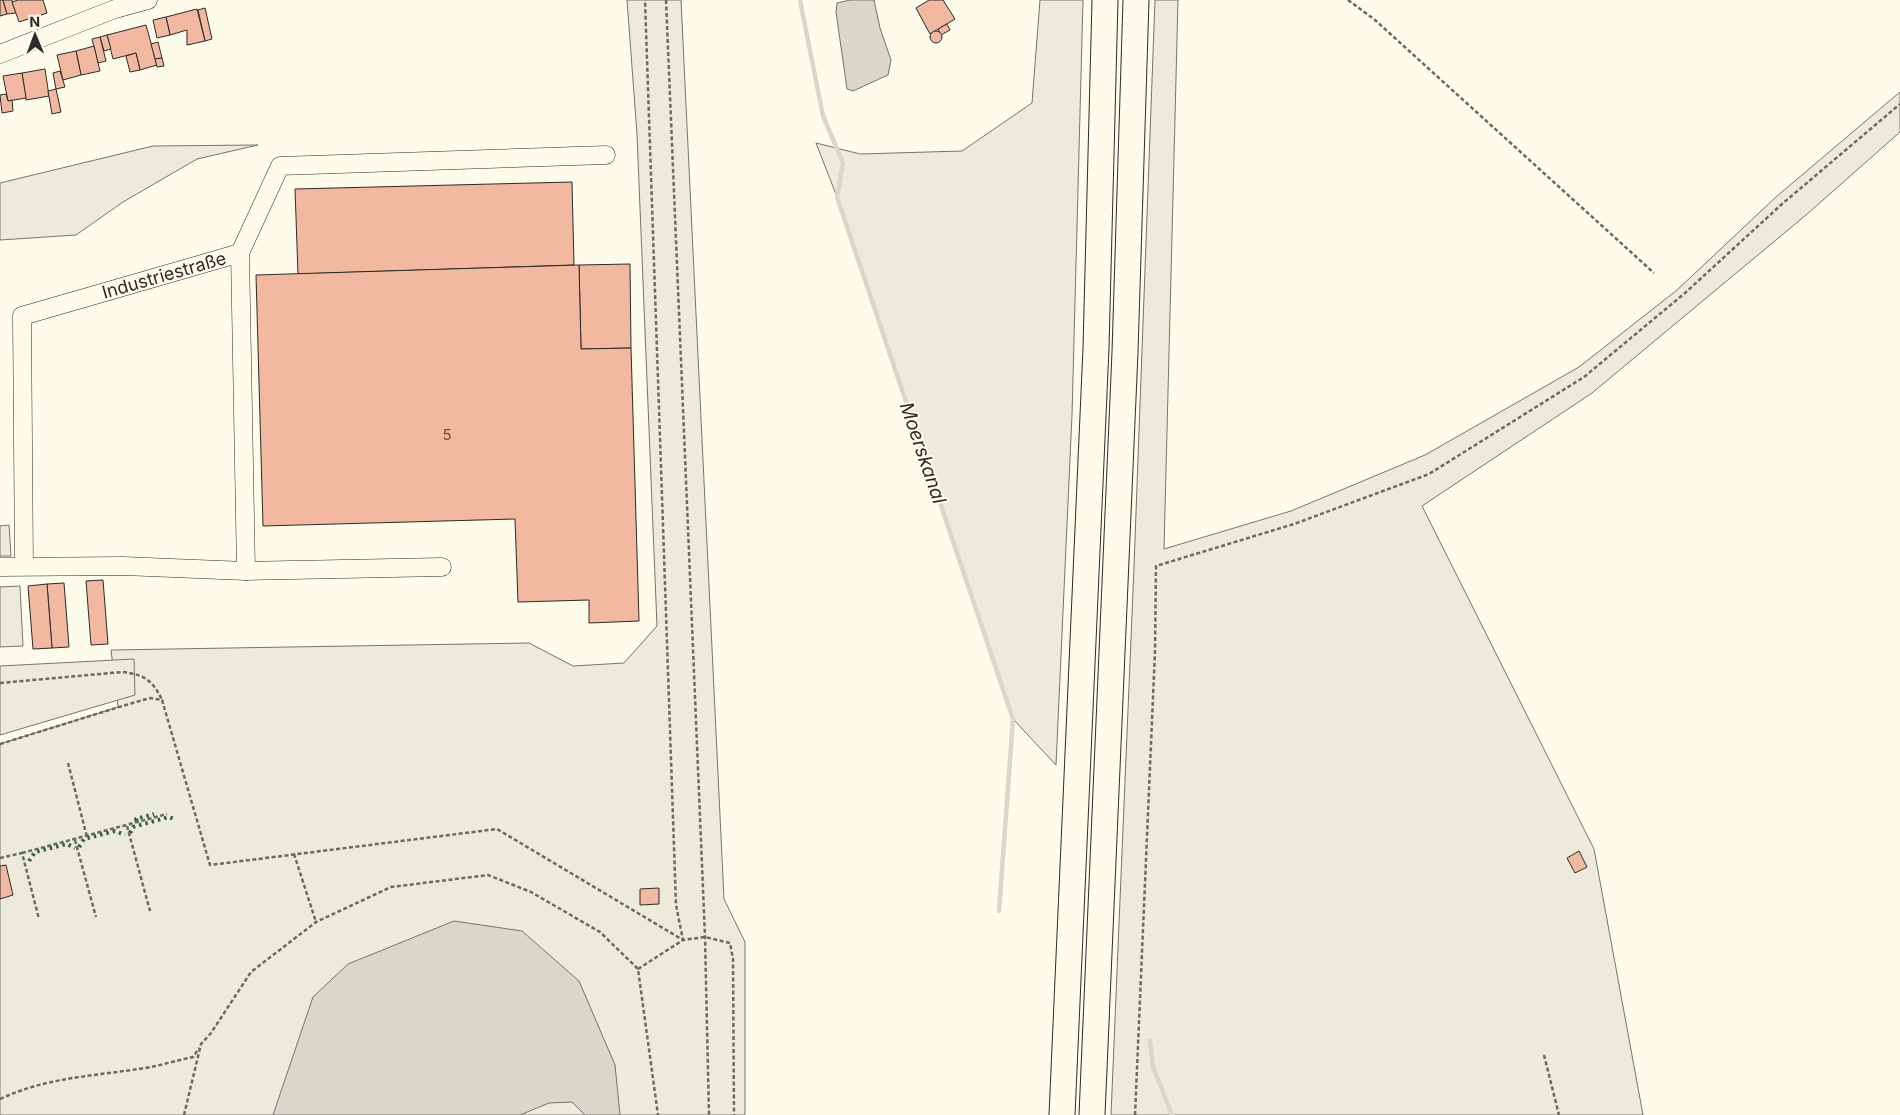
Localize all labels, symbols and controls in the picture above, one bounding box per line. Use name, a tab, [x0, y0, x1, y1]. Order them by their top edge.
north arrow	[10, 10, 60, 60]
text: N	[29, 13, 40, 30]
street label: Industriestraße	[99, 247, 229, 303]
water label: Moerskanal	[895, 399, 951, 507]
house number: 5	[442, 425, 452, 444]

